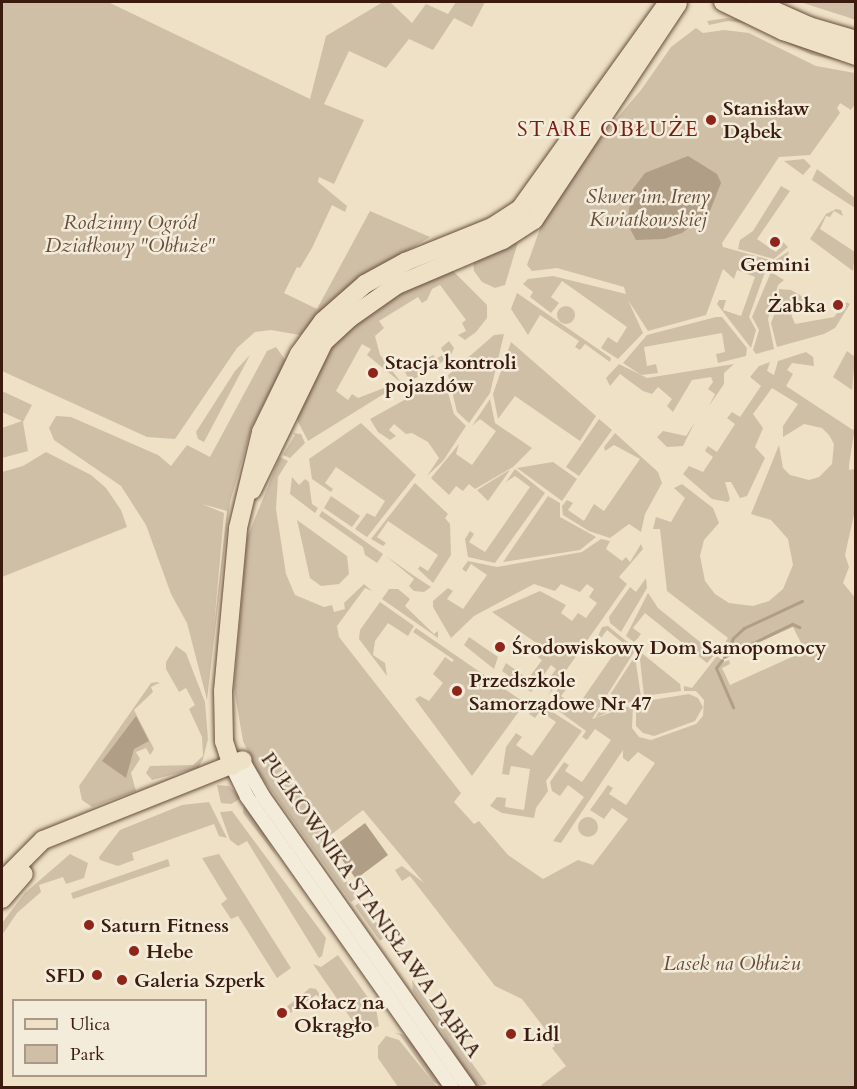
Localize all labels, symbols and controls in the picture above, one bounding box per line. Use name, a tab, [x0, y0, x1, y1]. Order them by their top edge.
place label: Stanisław Dąbek	[723, 96, 810, 143]
marker: Stanisław Dąbek	[704, 113, 718, 127]
district label: STARE OBŁUŻE	[517, 117, 699, 143]
park label: Skwer im. Ireny Kwiatkowskiej	[586, 185, 710, 232]
park label: Rodzinny Ogród Działkowy "Obłuże"	[45, 210, 215, 257]
marker: Gemini	[768, 235, 782, 249]
place label: Gemini	[740, 252, 810, 276]
place label: Żabka	[767, 293, 826, 317]
marker: Żabka	[831, 298, 845, 312]
place label: Stacja kontroli pojazdów	[385, 350, 517, 397]
marker: Stacja kontroli pojazdów	[366, 366, 380, 380]
place label: Środowiskowy Dom Samopomocy	[512, 635, 826, 659]
marker: Środowiskowy Dom Samopomocy	[493, 640, 507, 654]
place label: Przedszkole Samorządowe Nr 47	[469, 668, 651, 715]
marker: Przedszkole Samorządowe Nr 47	[450, 684, 464, 698]
street label: PUŁKOWNIKA STANISŁAWA DĄBKA	[256, 748, 486, 1062]
place label: Saturn Fitness	[101, 913, 229, 937]
marker: Saturn Fitness	[82, 918, 96, 932]
place label: Hebe	[146, 939, 194, 963]
marker: Hebe	[127, 944, 141, 958]
park label: Lasek na Obłużu	[663, 951, 801, 975]
place label: SFD	[45, 963, 85, 987]
marker: SFD	[90, 968, 104, 982]
place label: Galeria Szperk	[134, 968, 266, 992]
marker: Galeria Szperk	[115, 973, 129, 987]
place label: Kołacz na Okrągło	[294, 990, 385, 1037]
legend	[12, 999, 207, 1077]
marker: Kołacz na Okrągło	[275, 1006, 289, 1020]
text: Ulica	[70, 1012, 110, 1037]
place label: Lidl	[523, 1022, 559, 1046]
marker: Lidl	[504, 1027, 518, 1041]
text: Park	[70, 1042, 105, 1067]

